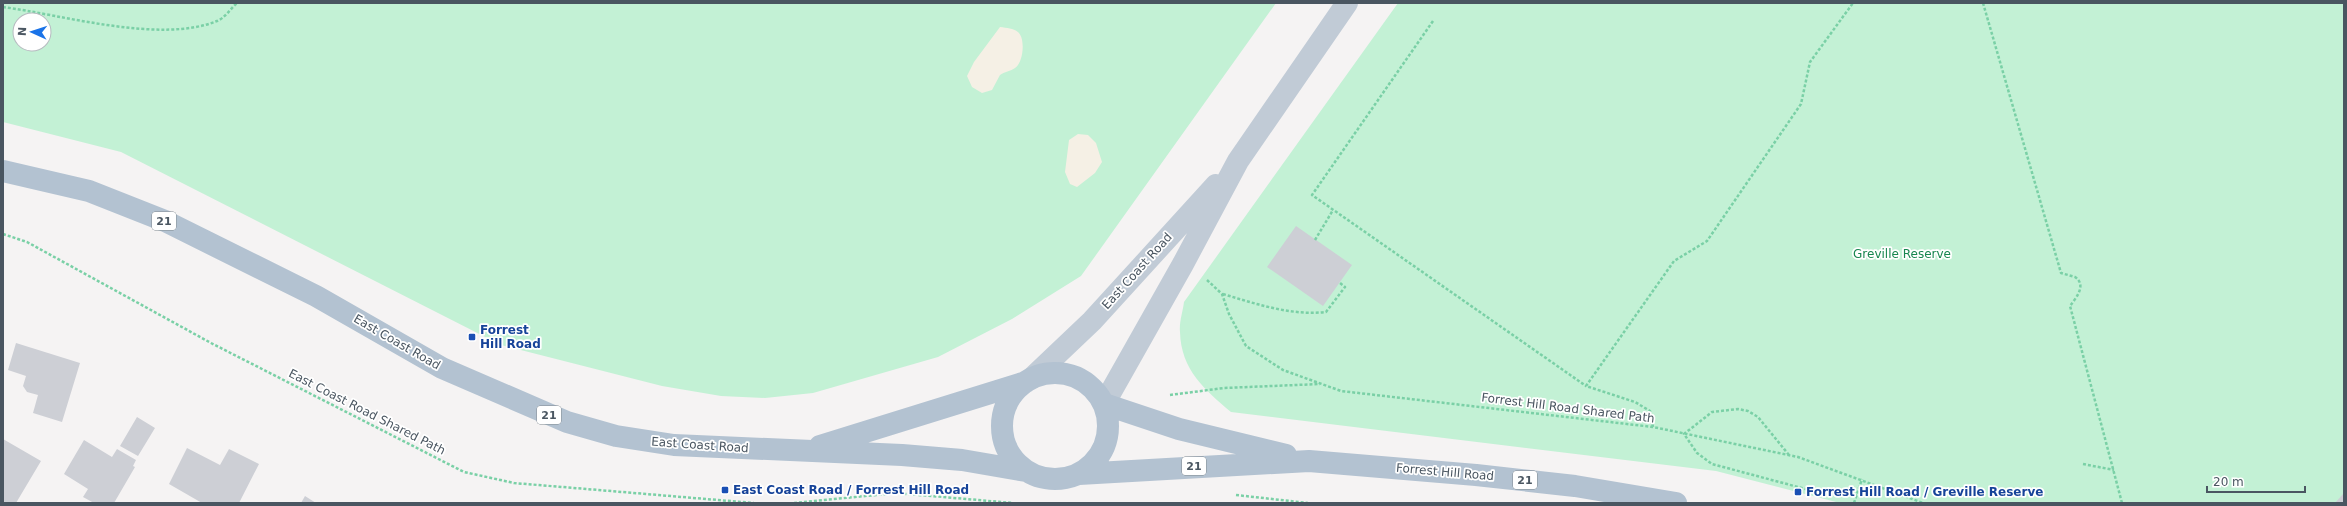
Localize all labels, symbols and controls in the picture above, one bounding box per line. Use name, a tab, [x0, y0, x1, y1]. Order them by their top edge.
north arrow	[12, 12, 52, 52]
text: N	[16, 27, 29, 36]
road number: 21	[152, 212, 176, 230]
street label: East Coast Road	[1099, 230, 1175, 312]
park label: Greville Reserve	[1853, 247, 1951, 261]
street label: East Coast Road	[351, 312, 443, 372]
place label: Forrest Hill Road	[480, 323, 541, 351]
marker: Forrest Hill Road	[467, 332, 477, 342]
street label: East Coast Road Shared Path	[286, 366, 448, 458]
street label: Forrest Hill Road Shared Path	[1481, 390, 1655, 426]
road number: 21	[537, 406, 561, 424]
street label: East Coast Road	[651, 435, 749, 455]
road number: 21	[1182, 457, 1206, 475]
street label: Forrest Hill Road	[1395, 461, 1495, 483]
scale bar	[2207, 468, 2305, 494]
road number: 21	[1513, 471, 1537, 489]
text: 20 m	[2213, 475, 2244, 489]
place label: East Coast Road / Forrest Hill Road	[733, 483, 969, 497]
marker: East Coast Road / Forrest Hill Road	[720, 485, 730, 495]
place label: Forrest Hill Road / Greville Reserve	[1806, 485, 2043, 499]
marker: Forrest Hill Road / Greville Reserve	[1793, 487, 1803, 497]

